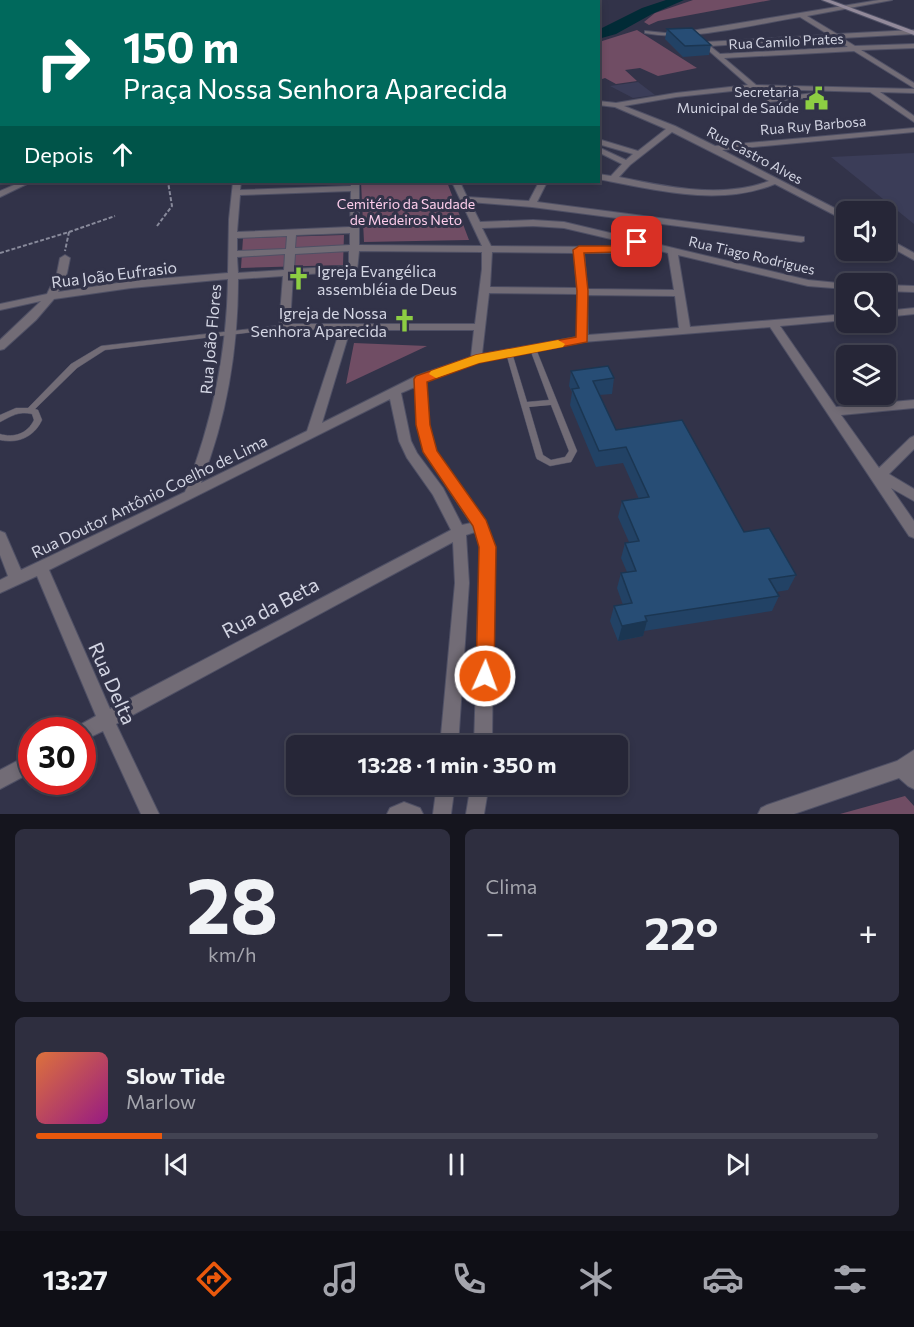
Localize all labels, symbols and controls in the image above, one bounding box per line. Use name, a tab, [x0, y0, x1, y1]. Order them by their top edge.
text: 150 m	[123, 20, 239, 72]
icon: right	[24, 24, 102, 102]
street label: Rua Camilo Prates	[728, 29, 844, 53]
text: Praça Nossa Senhora Aparecida	[123, 72, 508, 105]
place label: Secretaria Municipal de Saúde	[677, 83, 799, 116]
public building icon: Secretaria Municipal de Saúde	[804, 86, 830, 112]
street label: Rua Ruy Barbosa	[759, 112, 867, 138]
street label: Rua Castro Alves	[704, 123, 806, 187]
icon: ahead	[106, 138, 139, 171]
text: Depois	[24, 141, 94, 168]
park label: Cemitério da Saudade de Medeiros Neto	[337, 195, 475, 228]
map controls	[836, 201, 896, 405]
button: sound	[836, 201, 896, 261]
pin	[611, 216, 662, 267]
icon: arrive	[620, 225, 653, 258]
street label: Rua Tiago Rodrigues	[687, 232, 817, 278]
street label: Rua João Eufrasio	[50, 257, 178, 291]
place label: Igreja Evangélica assembléia de Deus	[317, 261, 457, 298]
church icon: Igreja Evangélica assembléia de Deus	[286, 266, 312, 292]
button: search	[836, 273, 896, 333]
street label: Rua João Flores	[196, 283, 224, 395]
place label: Igreja de Nossa Senhora Aparecida	[251, 303, 387, 340]
church icon: Igreja de Nossa Senhora Aparecida	[392, 308, 418, 334]
button: layers	[836, 345, 896, 405]
street label: Rua Doutor Antônio Coelho de Lima	[28, 430, 270, 562]
street label: Rua da Beta	[217, 571, 323, 643]
street label: Rua Delta	[84, 638, 142, 728]
position arrow	[453, 644, 517, 708]
speed limit sign: 30	[18, 717, 96, 795]
text: 13:28 · 1 min · 350 m	[358, 751, 556, 778]
text: 28	[186, 855, 278, 950]
text: Clima	[486, 874, 537, 898]
text: 22°	[644, 904, 718, 959]
text: −	[486, 911, 504, 952]
text: +	[859, 911, 878, 952]
text: km/h	[208, 942, 257, 966]
text: Slow Tide	[126, 1062, 225, 1089]
text: Marlow	[126, 1089, 196, 1113]
icon: previous	[160, 1148, 193, 1181]
icon: pause	[440, 1148, 473, 1181]
icon: next	[721, 1148, 754, 1181]
icon: directions	[193, 1258, 235, 1300]
icon: music	[320, 1258, 362, 1300]
icon: phone	[448, 1258, 490, 1300]
icon: climate	[575, 1258, 617, 1300]
icon: car	[702, 1258, 744, 1300]
icon: filters	[829, 1258, 871, 1300]
text: 13:27	[43, 1263, 108, 1296]

